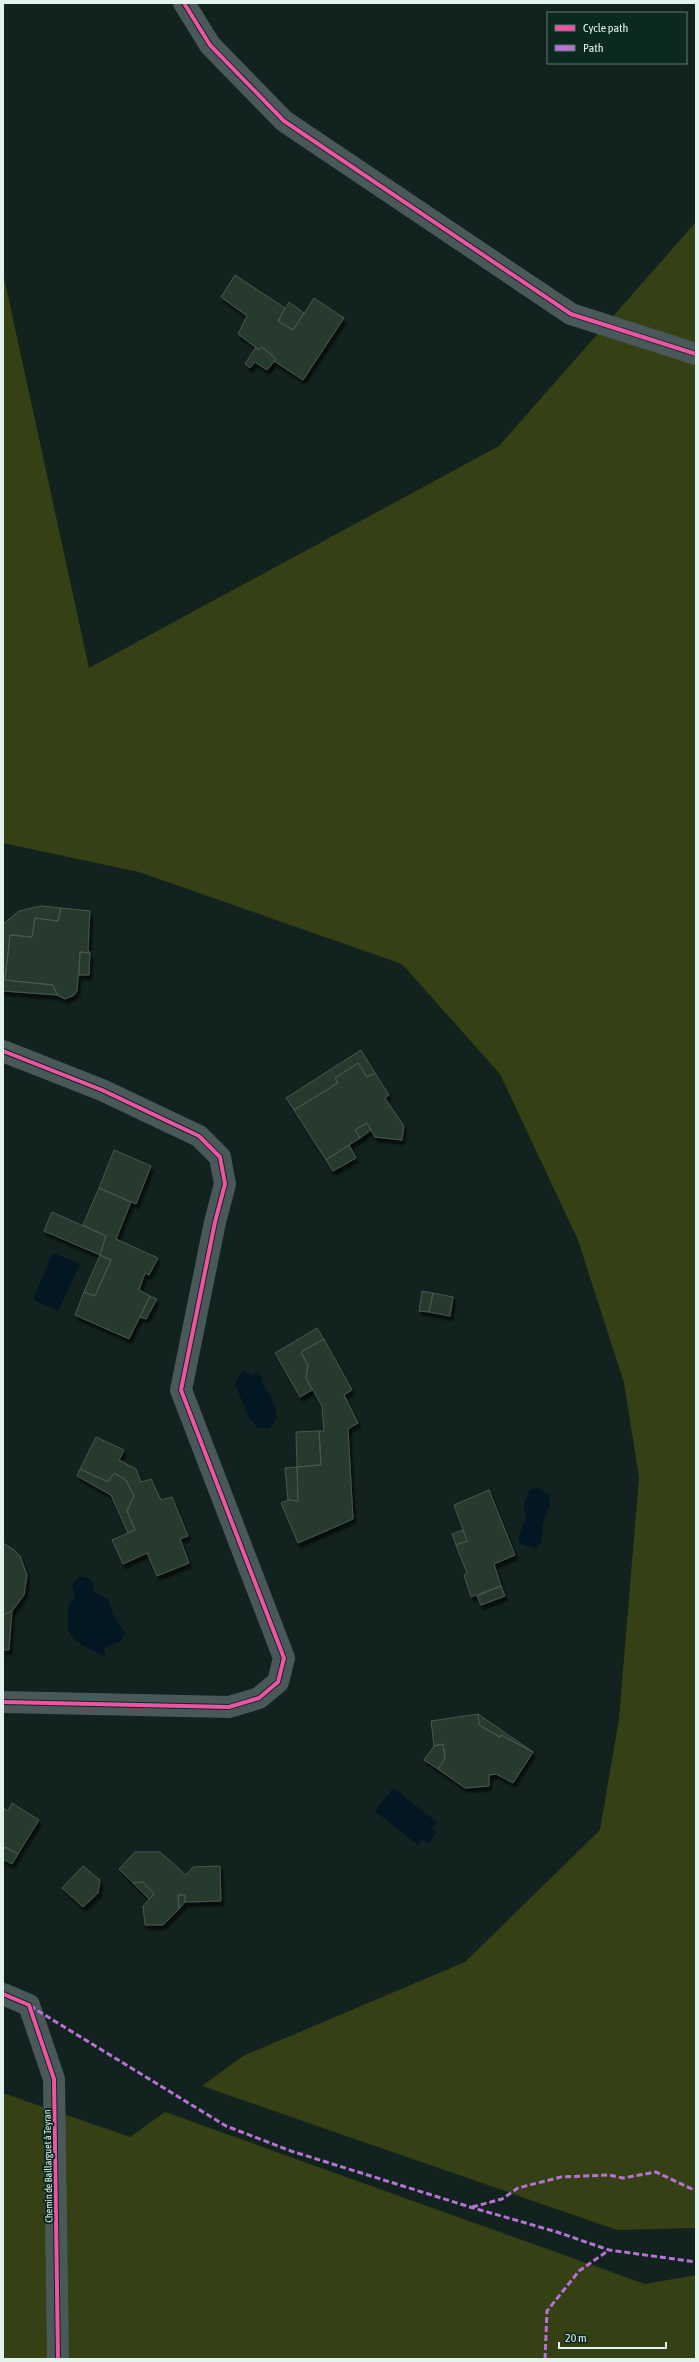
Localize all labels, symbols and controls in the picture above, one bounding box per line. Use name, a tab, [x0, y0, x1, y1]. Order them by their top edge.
legend	[547, 12, 687, 64]
text: Cycle path	[583, 21, 628, 35]
text: Path	[583, 41, 604, 55]
street label: Chemin de Baillarguet à Teyran	[42, 2109, 54, 2223]
scale bar	[559, 2324, 666, 2350]
text: 20 m	[565, 2331, 587, 2345]

